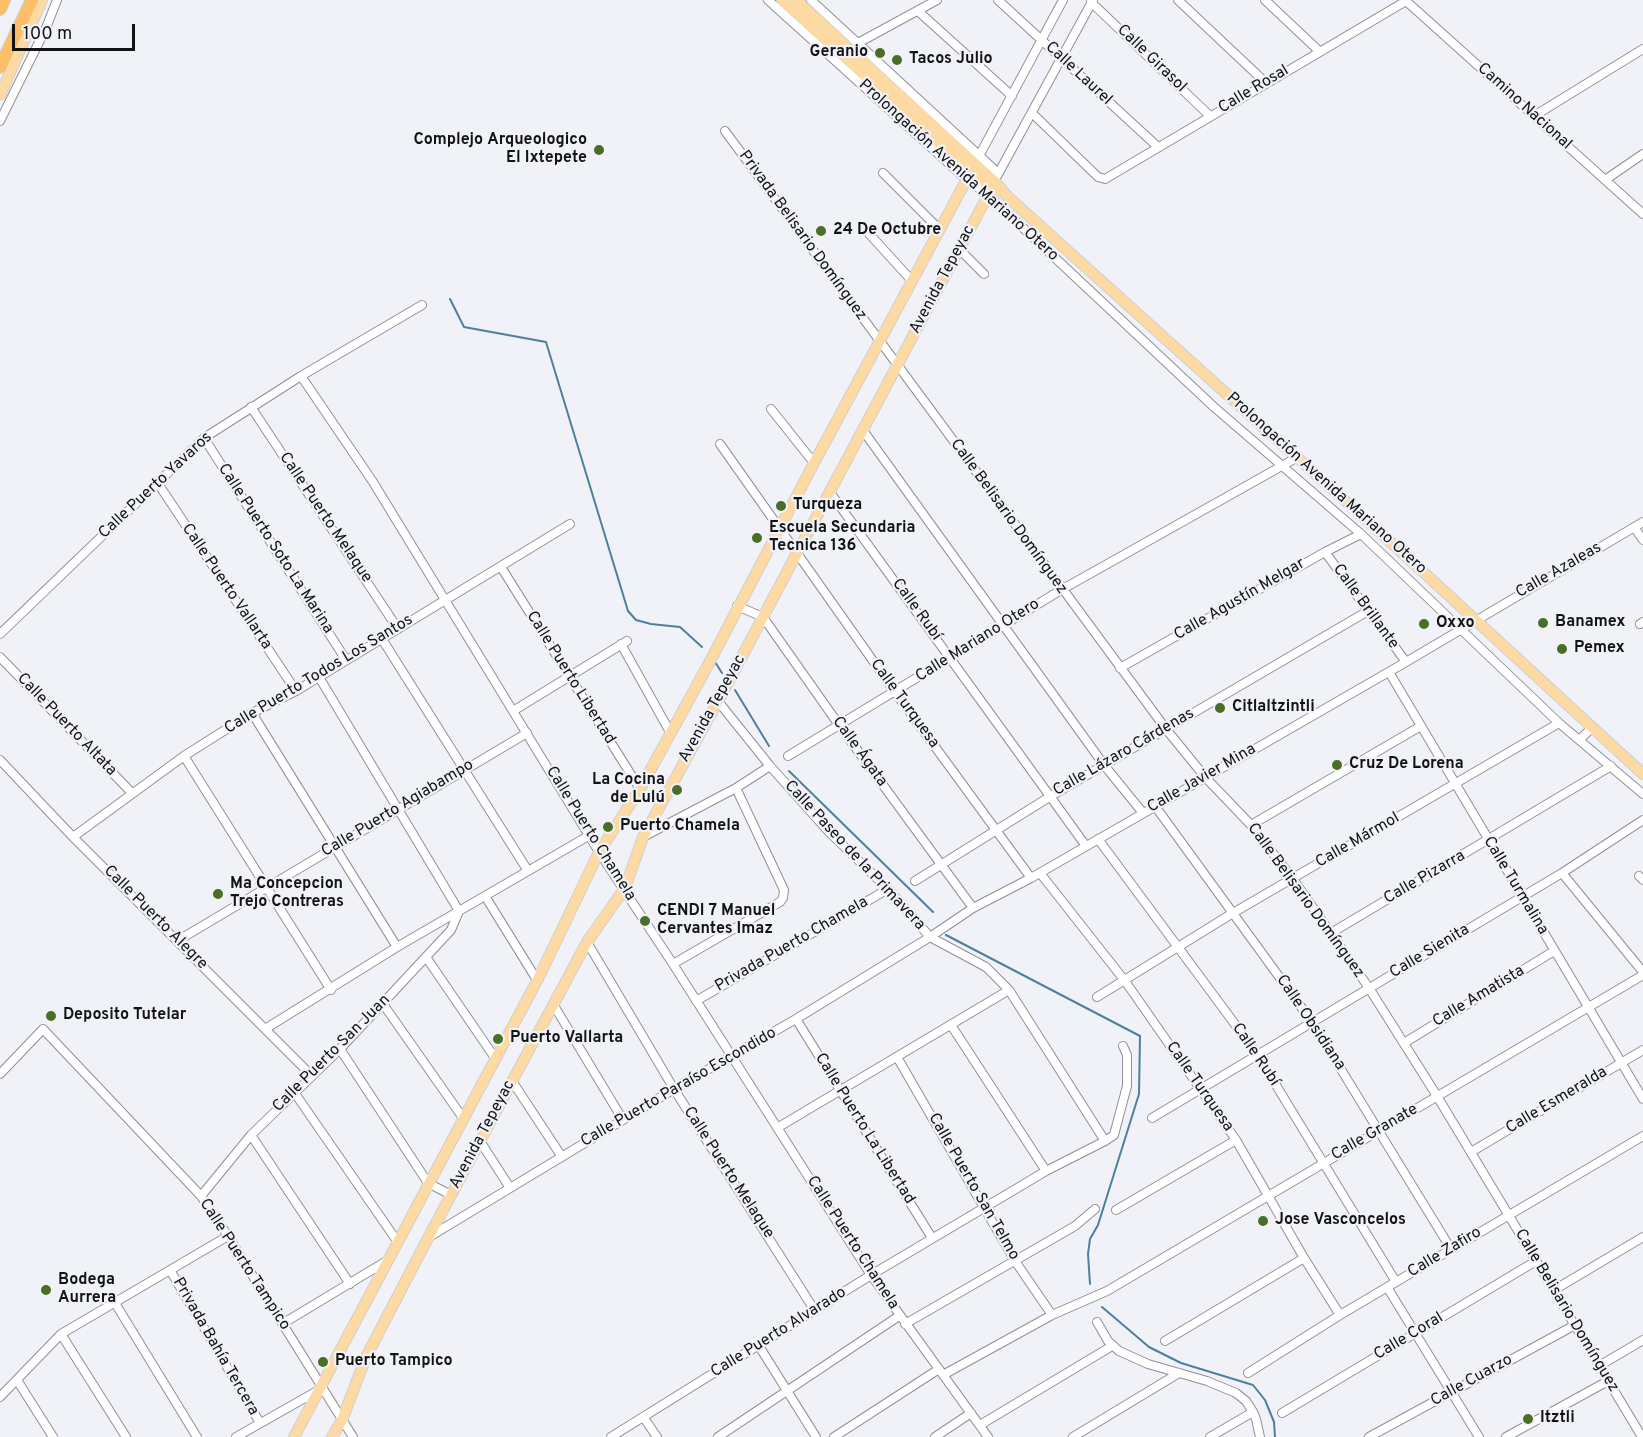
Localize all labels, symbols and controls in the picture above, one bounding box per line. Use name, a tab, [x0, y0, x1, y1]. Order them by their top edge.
scale bar	[15, 12, 138, 50]
street label: Calle Girasol	[1112, 21, 1190, 97]
text: 100 m	[23, 23, 72, 46]
street label: Calle Laurel	[1041, 38, 1115, 110]
place label: Geranio	[810, 43, 868, 63]
marker: Geranio	[873, 46, 887, 60]
place label: Tacos Julio	[909, 50, 993, 70]
marker: Tacos Julio	[890, 53, 904, 67]
street label: Camino Nacional	[1473, 60, 1575, 154]
street label: Calle Rosal	[1215, 62, 1293, 118]
street label: Prolongación Avenida Mariano Otero	[854, 76, 1062, 266]
place label: Complejo Arqueologico El Ixtepete	[414, 131, 587, 169]
marker: Complejo Arqueologico El Ixtepete	[592, 143, 606, 157]
street label: Privada Belisario Domínguez	[734, 147, 870, 325]
place label: 24 De Octubre	[833, 221, 941, 241]
street label: Avenida Tepeyac	[906, 222, 980, 338]
marker: 24 De Octubre	[814, 224, 828, 238]
street label: Prolongación Avenida Mariano Otero	[1222, 389, 1430, 579]
street label: Calle Puerto Yavaros	[95, 428, 217, 544]
street label: Calle Belisario Domínguez	[945, 436, 1071, 598]
street label: Calle Puerto Melaque	[274, 449, 376, 587]
street label: Calle Puerto Soto La Marina	[213, 461, 337, 637]
place label: Turqueza	[793, 496, 862, 516]
marker: Turqueza	[774, 499, 788, 513]
place label: Escuela Secundaria Tecnica 136	[769, 519, 915, 557]
street label: Calle Puerto Vallarta	[177, 520, 275, 654]
marker: Escuela Secundaria Tecnica 136	[750, 531, 764, 545]
street label: Calle Azaleas	[1513, 539, 1605, 603]
street label: Calle Agustín Melgar	[1171, 555, 1309, 645]
street label: Calle Brillante	[1328, 561, 1402, 653]
street label: Calle Rubí	[887, 575, 945, 645]
street label: Calle Mariano Otero	[913, 595, 1043, 687]
street label: Calle Puerto Libertad	[521, 608, 619, 748]
street label: Calle Puerto Todos Los Santos	[221, 611, 417, 739]
place label: Banamex	[1555, 613, 1626, 633]
place label: Oxxo	[1436, 614, 1475, 634]
marker: Banamex	[1536, 616, 1550, 630]
marker: Oxxo	[1417, 617, 1431, 631]
place label: Pemex	[1574, 639, 1625, 659]
marker: Pemex	[1555, 642, 1569, 656]
street label: Avenida Tepeyac	[675, 652, 751, 766]
street label: Calle Turquesa	[865, 656, 943, 752]
street label: Calle Puerto Altata	[12, 670, 120, 780]
place label: Citlaltzintli	[1232, 698, 1315, 718]
marker: Citlaltzintli	[1213, 701, 1227, 715]
street label: Calle Lázaro Cárdenas	[1050, 705, 1198, 801]
street label: Calle Ágata	[827, 713, 891, 791]
street label: Calle Javier Mina	[1144, 740, 1260, 818]
place label: Cruz De Lorena	[1349, 755, 1464, 775]
street label: Calle Puerto Agiabampo	[318, 756, 478, 862]
marker: Cruz De Lorena	[1330, 758, 1344, 772]
street label: Calle Puerto Chamela	[541, 763, 639, 905]
place label: La Cocina de Lulú	[592, 771, 665, 809]
street label: Calle Paseo de la Primavera	[780, 777, 928, 935]
marker: La Cocina de Lulú	[670, 783, 684, 797]
street label: Calle Mármol	[1313, 809, 1403, 873]
place label: Puerto Chamela	[620, 817, 740, 837]
marker: Puerto Chamela	[601, 820, 615, 834]
street label: Calle Belisario Domínguez	[1242, 820, 1368, 982]
street label: Calle Turmalina	[1478, 833, 1552, 939]
street label: Calle Pizarra	[1381, 847, 1469, 909]
street label: Calle Puerto Alegre	[99, 862, 211, 974]
place label: Ma Concepcion Trejo Contreras	[230, 875, 344, 913]
marker: Ma Concepcion Trejo Contreras	[211, 887, 225, 901]
street label: Privada Puerto Chamela	[712, 893, 872, 997]
place label: CENDI 7 Manuel Cervantes Imaz	[657, 902, 775, 940]
marker: CENDI 7 Manuel Cervantes Imaz	[638, 914, 652, 928]
street label: Calle Sienita	[1387, 921, 1473, 983]
street label: Calle Amatista	[1430, 962, 1528, 1032]
street label: Calle Obsidiana	[1271, 972, 1349, 1074]
street label: Calle Puerto San Juan	[269, 991, 395, 1117]
place label: Deposito Tutelar	[63, 1006, 186, 1026]
marker: Deposito Tutelar	[44, 1009, 58, 1023]
street label: Calle Rubí	[1227, 1020, 1283, 1090]
street label: Calle Puerto Paraíso Escondido	[578, 1024, 780, 1152]
place label: Puerto Vallarta	[510, 1029, 623, 1049]
marker: Puerto Vallarta	[491, 1032, 505, 1046]
street label: Calle Turquesa	[1161, 1038, 1237, 1136]
street label: Calle Puerto La Libertad	[810, 1050, 918, 1208]
street label: Calle Esmeralda	[1503, 1063, 1611, 1139]
street label: Avenida Tepeyac	[446, 1077, 520, 1193]
street label: Calle Granate	[1328, 1100, 1422, 1166]
street label: Calle Puerto Melaque	[678, 1104, 778, 1242]
street label: Calle Puerto San Telmo	[923, 1110, 1023, 1264]
street label: Calle Puerto Chamela	[802, 1173, 902, 1313]
street label: Calle Puerto Tampico	[194, 1196, 294, 1334]
place label: Jose Vasconcelos	[1275, 1211, 1406, 1231]
marker: Jose Vasconcelos	[1256, 1214, 1270, 1228]
street label: Calle Zafiro	[1405, 1224, 1485, 1282]
street label: Calle Belisario Domínguez	[1510, 1226, 1622, 1396]
place label: Bodega Aurrera	[58, 1271, 116, 1309]
street label: Privada Bahía Tercera	[168, 1275, 262, 1419]
marker: Bodega Aurrera	[39, 1283, 53, 1297]
street label: Calle Puerto Alvarado	[708, 1283, 850, 1383]
street label: Calle Coral	[1371, 1309, 1447, 1365]
street label: Calle Cuarzo	[1428, 1351, 1516, 1411]
place label: Puerto Tampico	[335, 1352, 453, 1372]
marker: Puerto Tampico	[316, 1355, 330, 1369]
place label: Itztli	[1540, 1409, 1575, 1429]
marker: Itztli	[1521, 1412, 1535, 1426]

